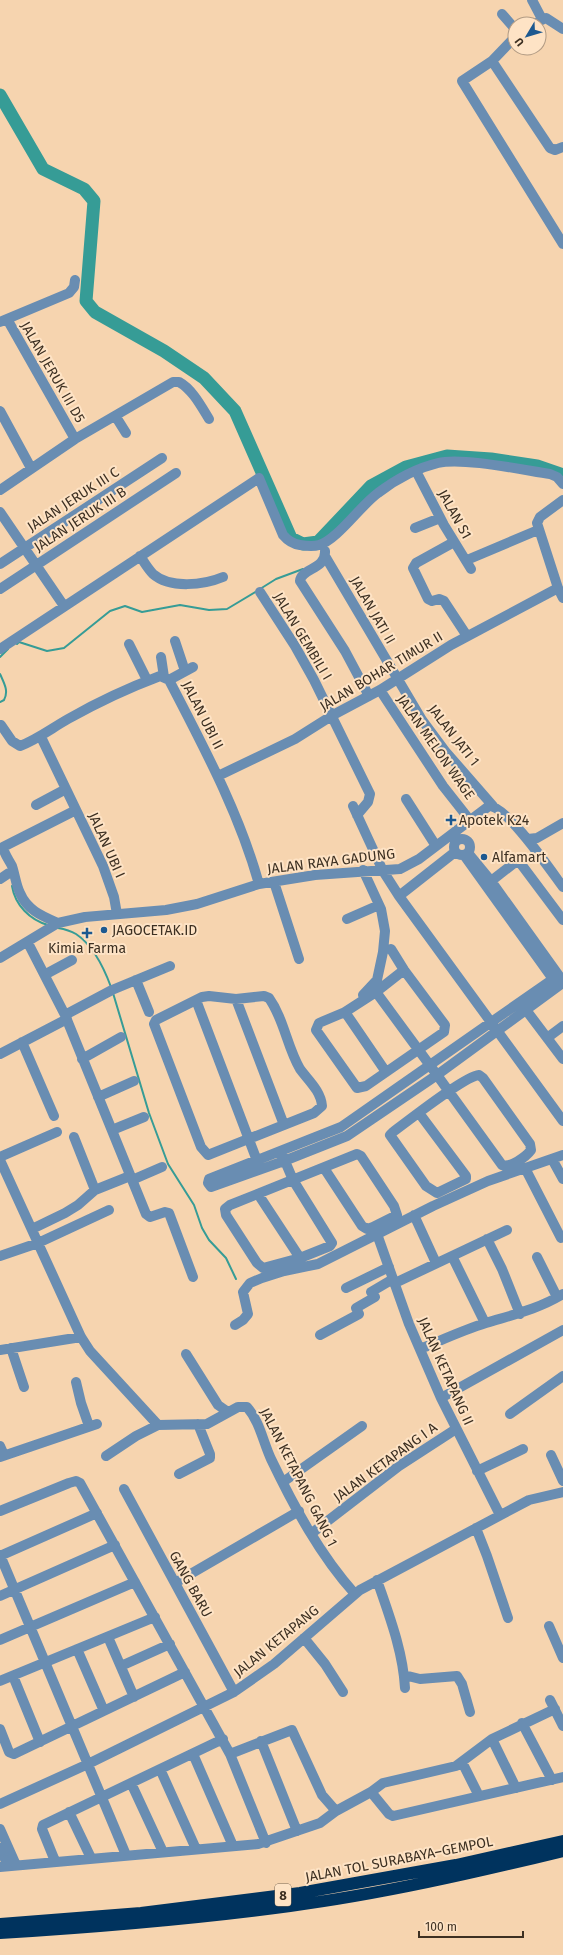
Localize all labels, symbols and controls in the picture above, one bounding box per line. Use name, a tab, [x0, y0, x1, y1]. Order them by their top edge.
north arrow	[507, 16, 547, 56]
text: U	[512, 35, 527, 49]
street label: JALAN JERUK III D5	[17, 319, 88, 426]
street label: JALAN JERUK III C	[24, 463, 122, 535]
street label: JALAN JERUK III B	[31, 483, 130, 556]
street label: JALAN S1	[434, 487, 475, 542]
street label: JALAN JATI II	[346, 573, 399, 647]
street label: JALAN GEMBILI I	[270, 589, 335, 683]
street label: JALAN BOHAR TIMUR II	[317, 628, 446, 715]
street label: JALAN UBI II	[178, 678, 227, 752]
street label: JALAN MELON WAGE	[393, 692, 478, 803]
street label: JALAN JATI 1	[424, 701, 483, 769]
street label: JALAN UBI I	[84, 810, 129, 881]
place label: Apotek K24	[459, 812, 530, 829]
marker: Apotek K24	[446, 815, 456, 825]
street label: JALAN RAYA GADUNG	[266, 845, 396, 878]
place label: Alfamart	[492, 849, 547, 866]
marker: Alfamart	[479, 852, 489, 862]
place label: JAGOCETAK.ID	[112, 922, 197, 939]
marker: JAGOCETAK.ID	[99, 925, 109, 935]
marker: Kimia Farma	[82, 928, 92, 938]
place label: Kimia Farma	[48, 940, 126, 957]
street label: JALAN KETAPANG II	[414, 1315, 477, 1428]
street label: JALAN KETAPANG GANG 1	[256, 1405, 341, 1549]
street label: JALAN KETAPANG I A	[330, 1419, 441, 1506]
street label: GANG BARU	[165, 1548, 216, 1620]
street label: JALAN KETAPANG	[230, 1602, 322, 1681]
street label: JALAN TOL SURABAYA–GEMPOL	[304, 1833, 495, 1886]
road number: 8	[275, 1884, 291, 1906]
scale bar	[419, 1913, 523, 1939]
text: 100 m	[425, 1920, 457, 1934]

